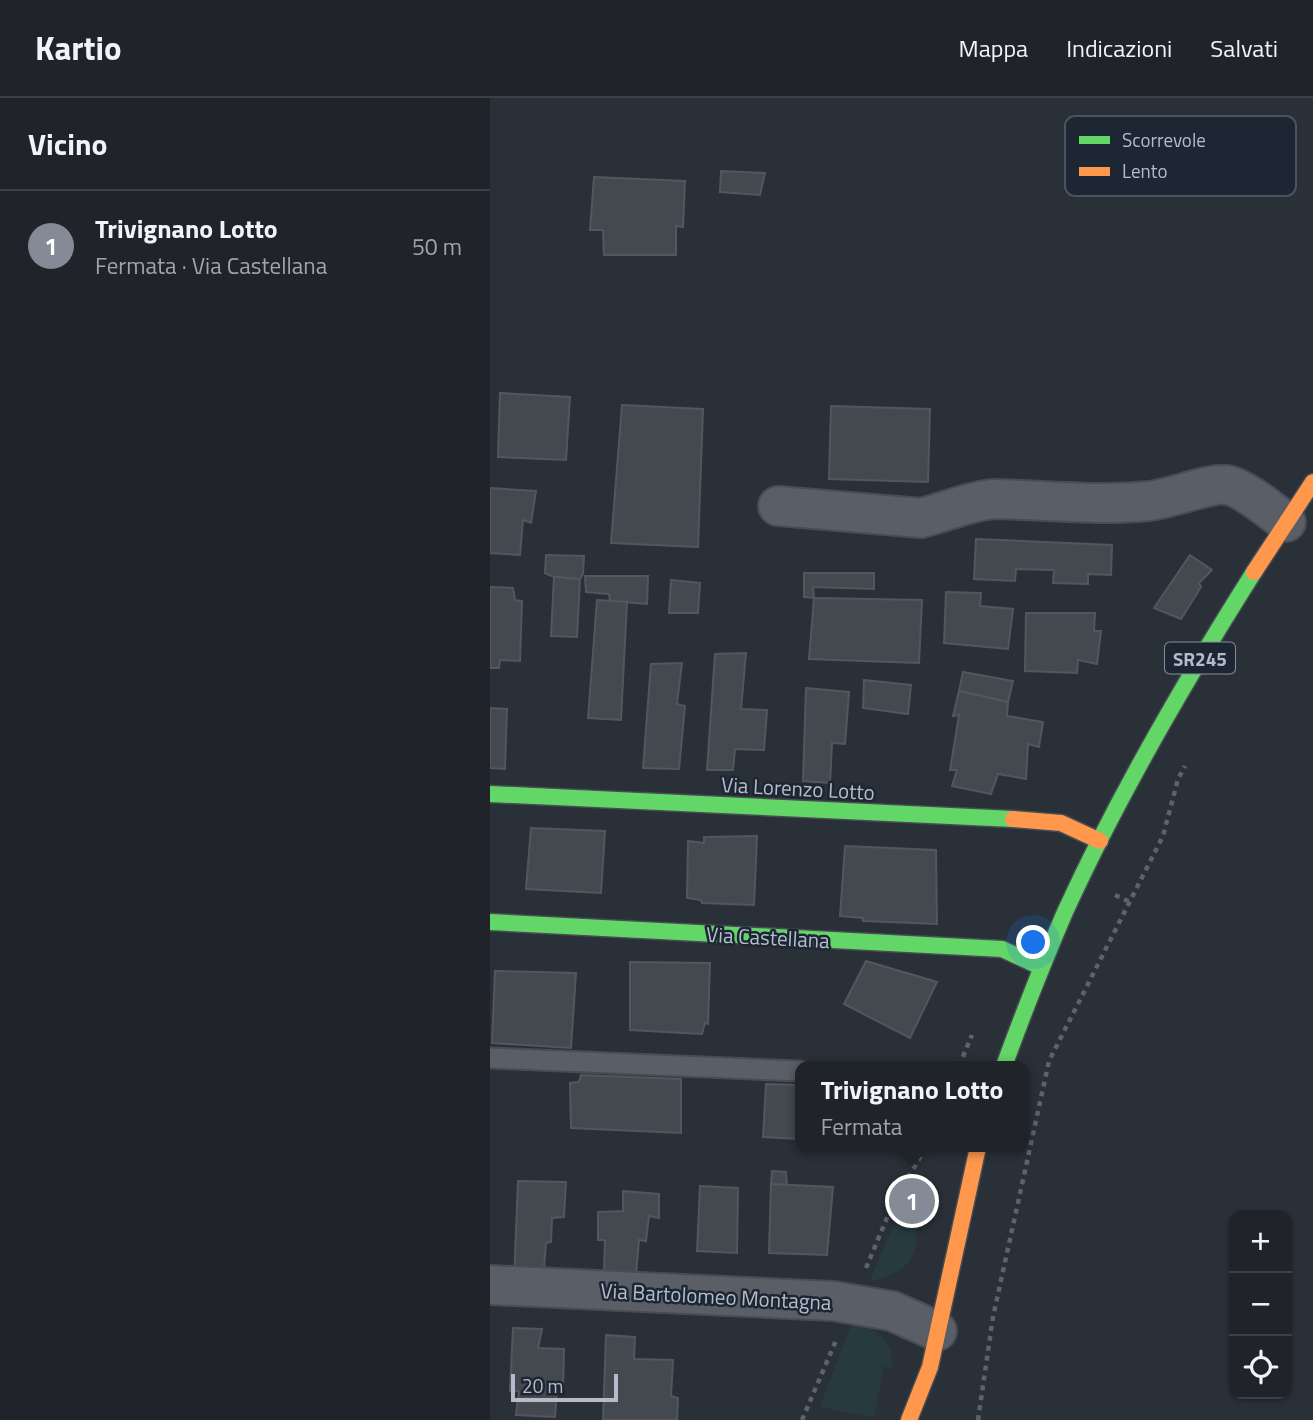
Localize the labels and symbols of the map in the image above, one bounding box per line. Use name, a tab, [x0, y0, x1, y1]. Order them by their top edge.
legend	[1065, 116, 1296, 196]
text: Scorrevole	[1122, 125, 1206, 154]
text: Lento	[1122, 156, 1167, 185]
road number: SR245	[1165, 642, 1235, 674]
street label: Via Lorenzo Lotto	[720, 768, 876, 808]
street label: Via Castellana	[705, 918, 831, 956]
your location	[1016, 925, 1050, 959]
pin: 1	[889, 1175, 935, 1227]
street label: Via Bartolomeo Montagna	[600, 1274, 833, 1318]
scale bar	[511, 1371, 618, 1403]

